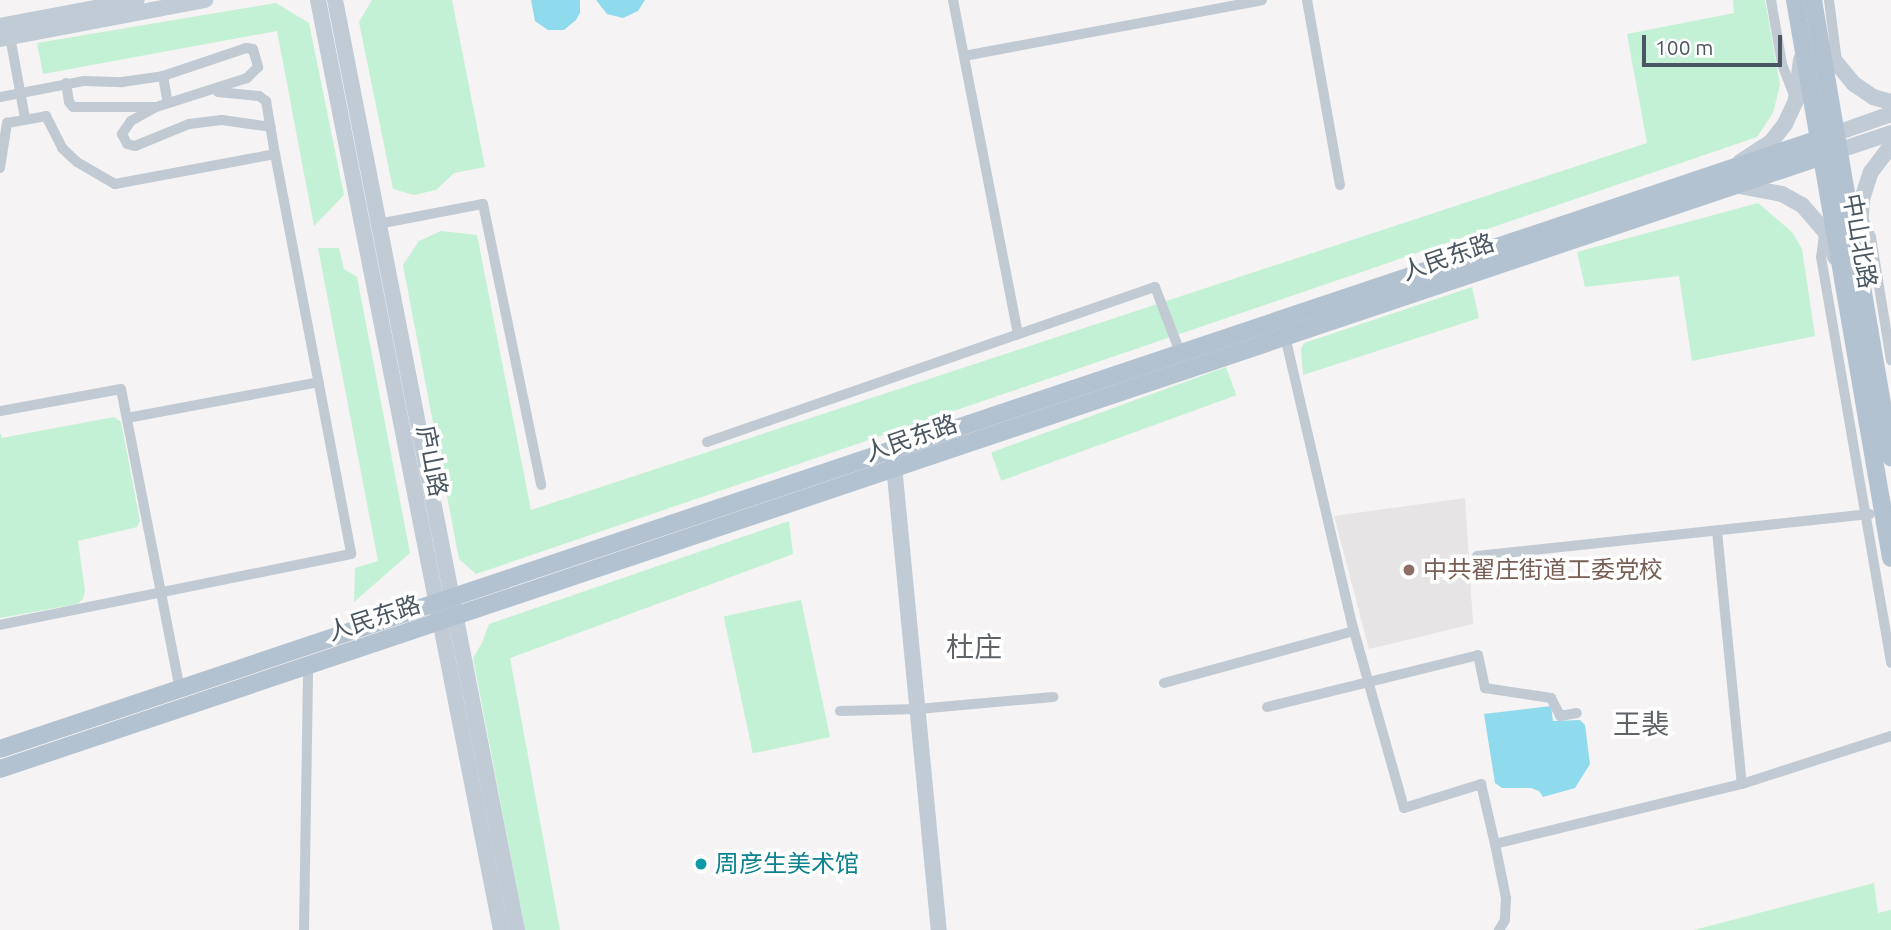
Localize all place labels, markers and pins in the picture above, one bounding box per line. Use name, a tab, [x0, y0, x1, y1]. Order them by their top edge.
place label: 中共翟庄街道工委党校	[1423, 556, 1663, 584]
marker: 中共翟庄街道工委党校	[1401, 562, 1417, 578]
place label: 周彦生美术馆	[715, 850, 859, 878]
marker: 周彦生美术馆	[693, 856, 709, 872]

